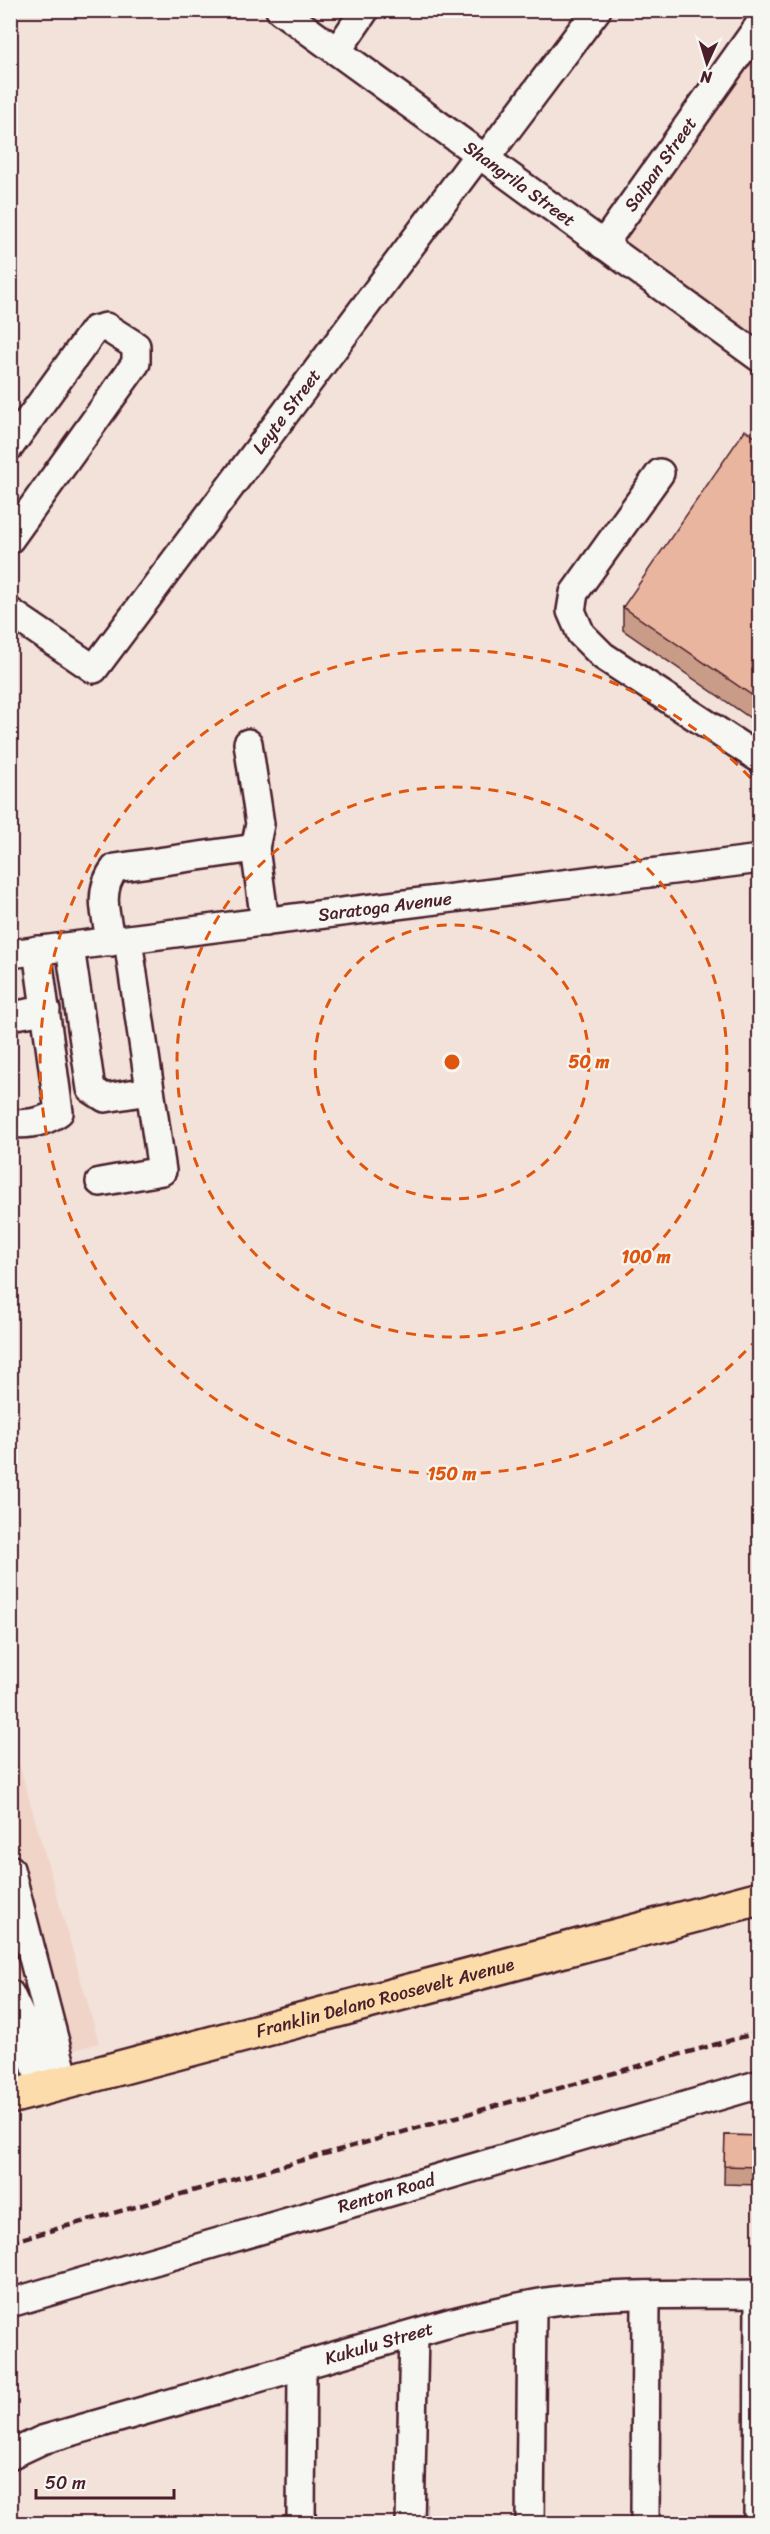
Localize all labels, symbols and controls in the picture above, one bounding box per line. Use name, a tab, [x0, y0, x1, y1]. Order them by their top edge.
north arrow	[677, 33, 737, 93]
text: N	[699, 63, 714, 92]
street label: Saipan Street	[615, 110, 705, 219]
street label: Shangrila Street	[457, 132, 583, 236]
street label: Leyte Street	[244, 362, 329, 461]
street label: Saratoga Avenue	[316, 882, 454, 931]
text: 50 m	[569, 1046, 610, 1078]
centre of rings	[442, 1052, 462, 1072]
text: 100 m	[622, 1241, 671, 1273]
text: 150 m	[428, 1458, 476, 1490]
street label: Franklin Delano Roosevelt Avenue	[252, 1948, 518, 2047]
street label: Renton Road	[334, 2163, 440, 2222]
street label: Kukulu Street	[321, 2312, 437, 2374]
scale bar	[36, 2462, 174, 2500]
text: 50 m	[45, 2467, 86, 2499]

